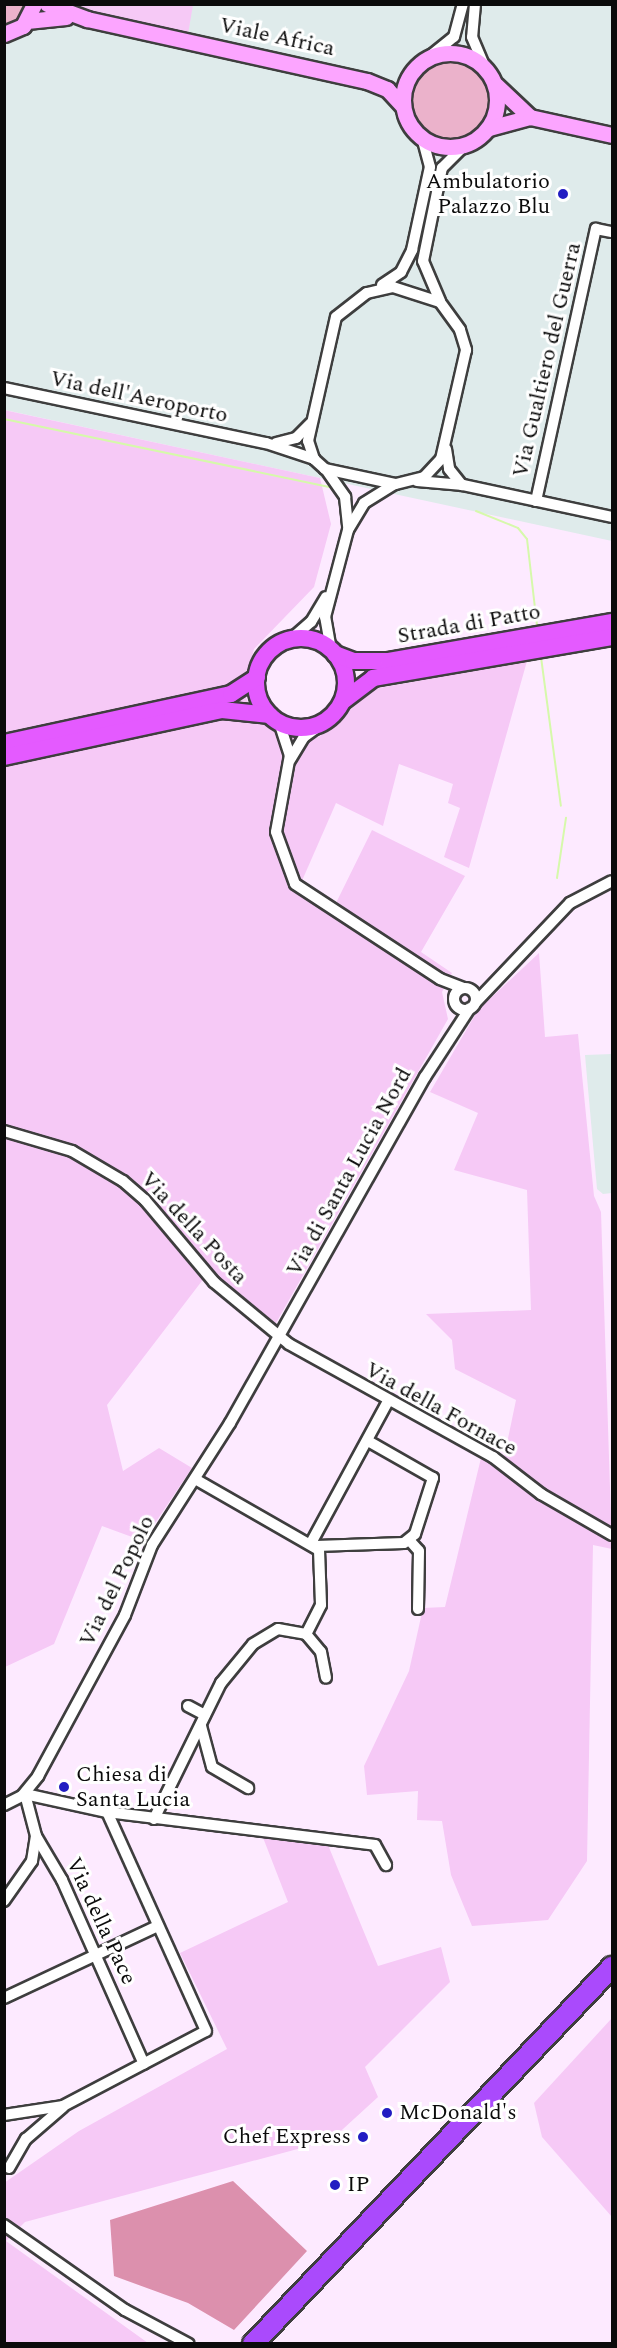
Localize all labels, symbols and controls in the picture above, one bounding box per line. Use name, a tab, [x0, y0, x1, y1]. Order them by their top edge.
street label: Viale Africa	[217, 12, 337, 62]
place label: Ambulatorio Palazzo Blu	[426, 168, 550, 220]
marker: Ambulatorio Palazzo Blu	[554, 185, 572, 203]
street label: Via Gualtiero del Guerra	[507, 240, 587, 480]
street label: Via dell'Aeroporto	[48, 365, 230, 429]
street label: Strada di Patto	[395, 598, 543, 650]
street label: Via di Santa Lucia Nord	[281, 1063, 417, 1281]
street label: Via della Posta	[135, 1166, 253, 1290]
street label: Via della Fornace	[360, 1356, 522, 1462]
street label: Via del Popolo	[74, 1511, 160, 1651]
place label: Chiesa di Santa Lucia	[76, 1761, 190, 1813]
marker: Chiesa di Santa Lucia	[57, 1780, 71, 1794]
street label: Via della Pace	[60, 1853, 142, 1989]
place label: McDonald's	[399, 2100, 517, 2126]
marker: McDonald's	[380, 2106, 394, 2120]
place label: Chef Express	[223, 2124, 351, 2150]
marker: Chef Express	[356, 2130, 370, 2144]
place label: IP	[347, 2172, 370, 2198]
marker: IP	[328, 2178, 342, 2192]

